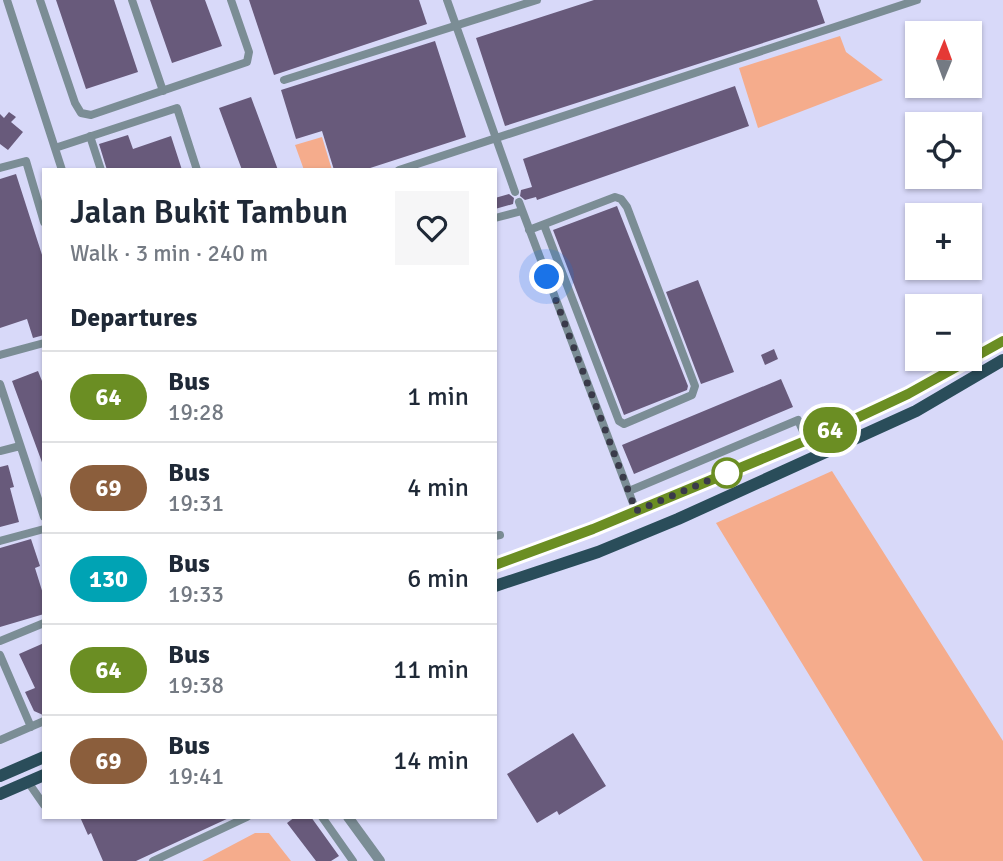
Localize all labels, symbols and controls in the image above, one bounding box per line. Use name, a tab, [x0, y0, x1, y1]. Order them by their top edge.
north arrow	[905, 21, 982, 98]
map controls	[905, 21, 982, 371]
button: locate	[905, 112, 982, 189]
button: heart	[395, 191, 469, 265]
text: Jalan Bukit Tambun	[70, 192, 348, 233]
button: +	[905, 203, 982, 280]
text: Walk · 3 min · 240 m	[70, 239, 268, 268]
your location	[529, 259, 564, 294]
button: −	[905, 294, 982, 371]
text: Departures	[70, 302, 197, 334]
text: Bus	[168, 366, 210, 398]
text: 1 min	[407, 381, 469, 413]
text: 64	[96, 382, 121, 412]
text: 19:28	[168, 398, 224, 427]
line badge: 64	[798, 407, 862, 453]
text: 64	[817, 415, 843, 445]
text: Bus	[168, 457, 210, 489]
unlabelled marker	[712, 458, 742, 488]
text: 4 min	[407, 472, 469, 504]
text: 69	[96, 473, 121, 503]
text: 19:31	[168, 489, 224, 518]
text: Bus	[168, 548, 210, 580]
text: 6 min	[407, 563, 469, 595]
text: 130	[89, 564, 128, 594]
text: 19:33	[168, 580, 224, 609]
text: Bus	[168, 639, 210, 671]
text: 11 min	[393, 654, 469, 686]
text: 64	[96, 655, 121, 685]
text: 19:38	[168, 671, 224, 700]
text: Bus	[168, 730, 210, 762]
text: 14 min	[393, 745, 469, 777]
text: 69	[96, 746, 121, 776]
text: 19:41	[168, 762, 224, 791]

